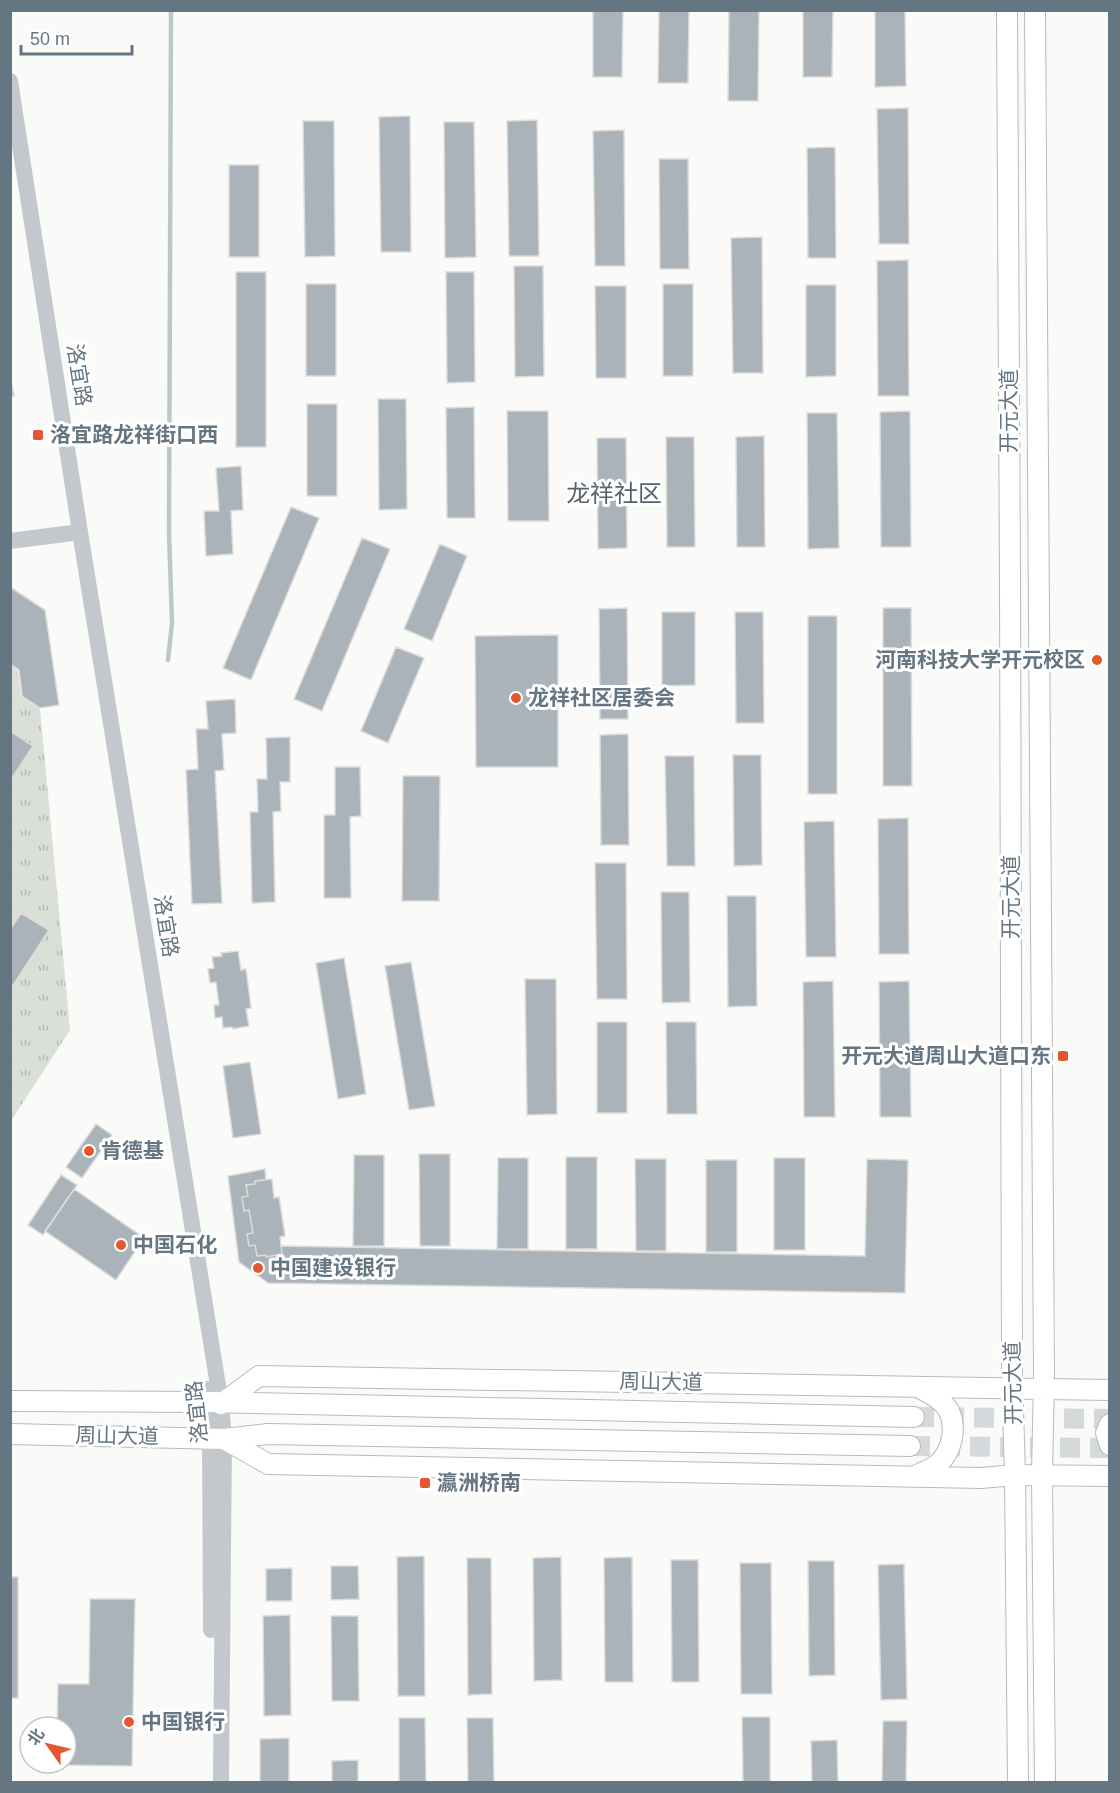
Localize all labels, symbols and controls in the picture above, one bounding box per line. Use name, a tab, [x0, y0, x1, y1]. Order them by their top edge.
scale bar	[21, 18, 132, 56]
text: 50 m	[30, 29, 70, 49]
street label: 洛宜路	[63, 342, 96, 408]
street label: 开元大道	[997, 369, 1020, 453]
place label: 洛宜路龙祥街口西	[50, 423, 218, 446]
marker: 洛宜路龙祥街口西	[31, 428, 45, 442]
district label: 龙祥社区	[566, 480, 662, 507]
place label: 河南科技大学开元校区	[875, 648, 1085, 671]
marker: 河南科技大学开元校区	[1090, 653, 1104, 667]
place label: 龙祥社区居委会	[528, 686, 675, 709]
marker: 龙祥社区居委会	[509, 691, 523, 705]
street label: 开元大道	[999, 855, 1022, 939]
street label: 洛宜路	[150, 893, 183, 959]
place label: 开元大道周山大道口东	[841, 1044, 1051, 1067]
marker: 开元大道周山大道口东	[1056, 1049, 1070, 1063]
place label: 肯德基	[101, 1139, 164, 1162]
marker: 肯德基	[82, 1144, 96, 1158]
place label: 中国石化	[133, 1233, 217, 1256]
marker: 中国石化	[114, 1238, 128, 1252]
place label: 中国建设银行	[270, 1256, 396, 1279]
marker: 中国建设银行	[251, 1261, 265, 1275]
street label: 开元大道	[1000, 1341, 1025, 1425]
street label: 周山大道	[619, 1369, 703, 1394]
street label: 洛宜路	[182, 1380, 211, 1445]
street label: 周山大道	[75, 1423, 159, 1448]
place label: 瀛洲桥南	[437, 1471, 521, 1494]
marker: 瀛洲桥南	[418, 1476, 432, 1490]
place label: 中国银行	[141, 1710, 225, 1733]
north arrow	[18, 1715, 78, 1775]
marker: 中国银行	[122, 1715, 136, 1729]
text: 北	[24, 1725, 48, 1748]

